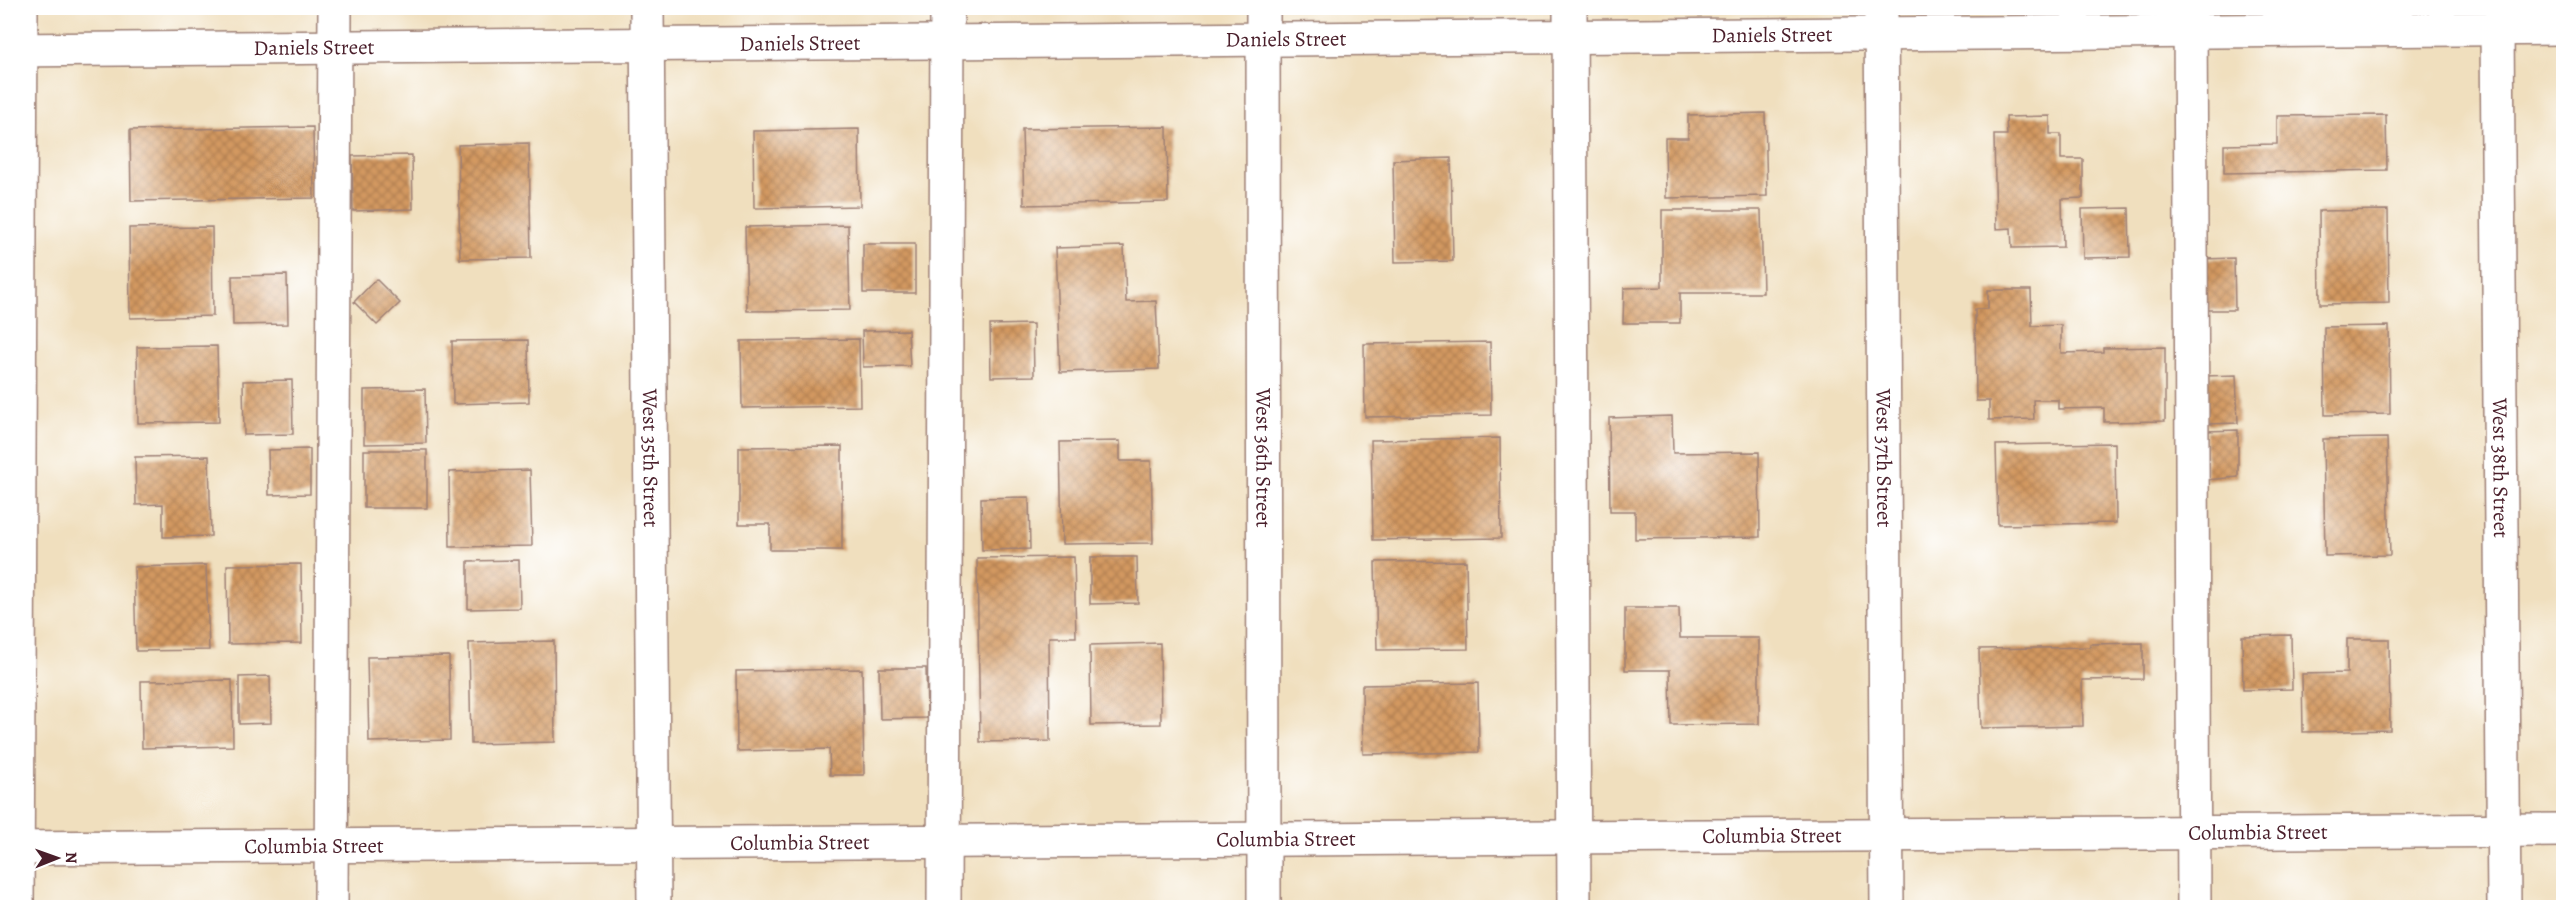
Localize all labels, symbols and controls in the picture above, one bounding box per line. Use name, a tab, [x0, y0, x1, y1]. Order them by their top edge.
street label: Daniels Street	[1711, 20, 1833, 49]
street label: Daniels Street	[1225, 24, 1347, 54]
street label: Daniels Street	[739, 29, 861, 58]
street label: Daniels Street	[253, 33, 375, 62]
street label: West 35th Street	[636, 387, 665, 528]
street label: West 36th Street	[1249, 387, 1278, 528]
street label: West 37th Street	[1870, 388, 1898, 527]
street label: West 38th Street	[2486, 397, 2515, 538]
street label: Columbia Street	[2188, 818, 2328, 847]
street label: Columbia Street	[1702, 821, 1842, 850]
street label: Columbia Street	[1216, 825, 1356, 853]
north arrow	[27, 828, 87, 888]
street label: Columbia Street	[730, 828, 870, 857]
street label: Columbia Street	[244, 831, 384, 860]
text: N	[60, 852, 82, 864]

